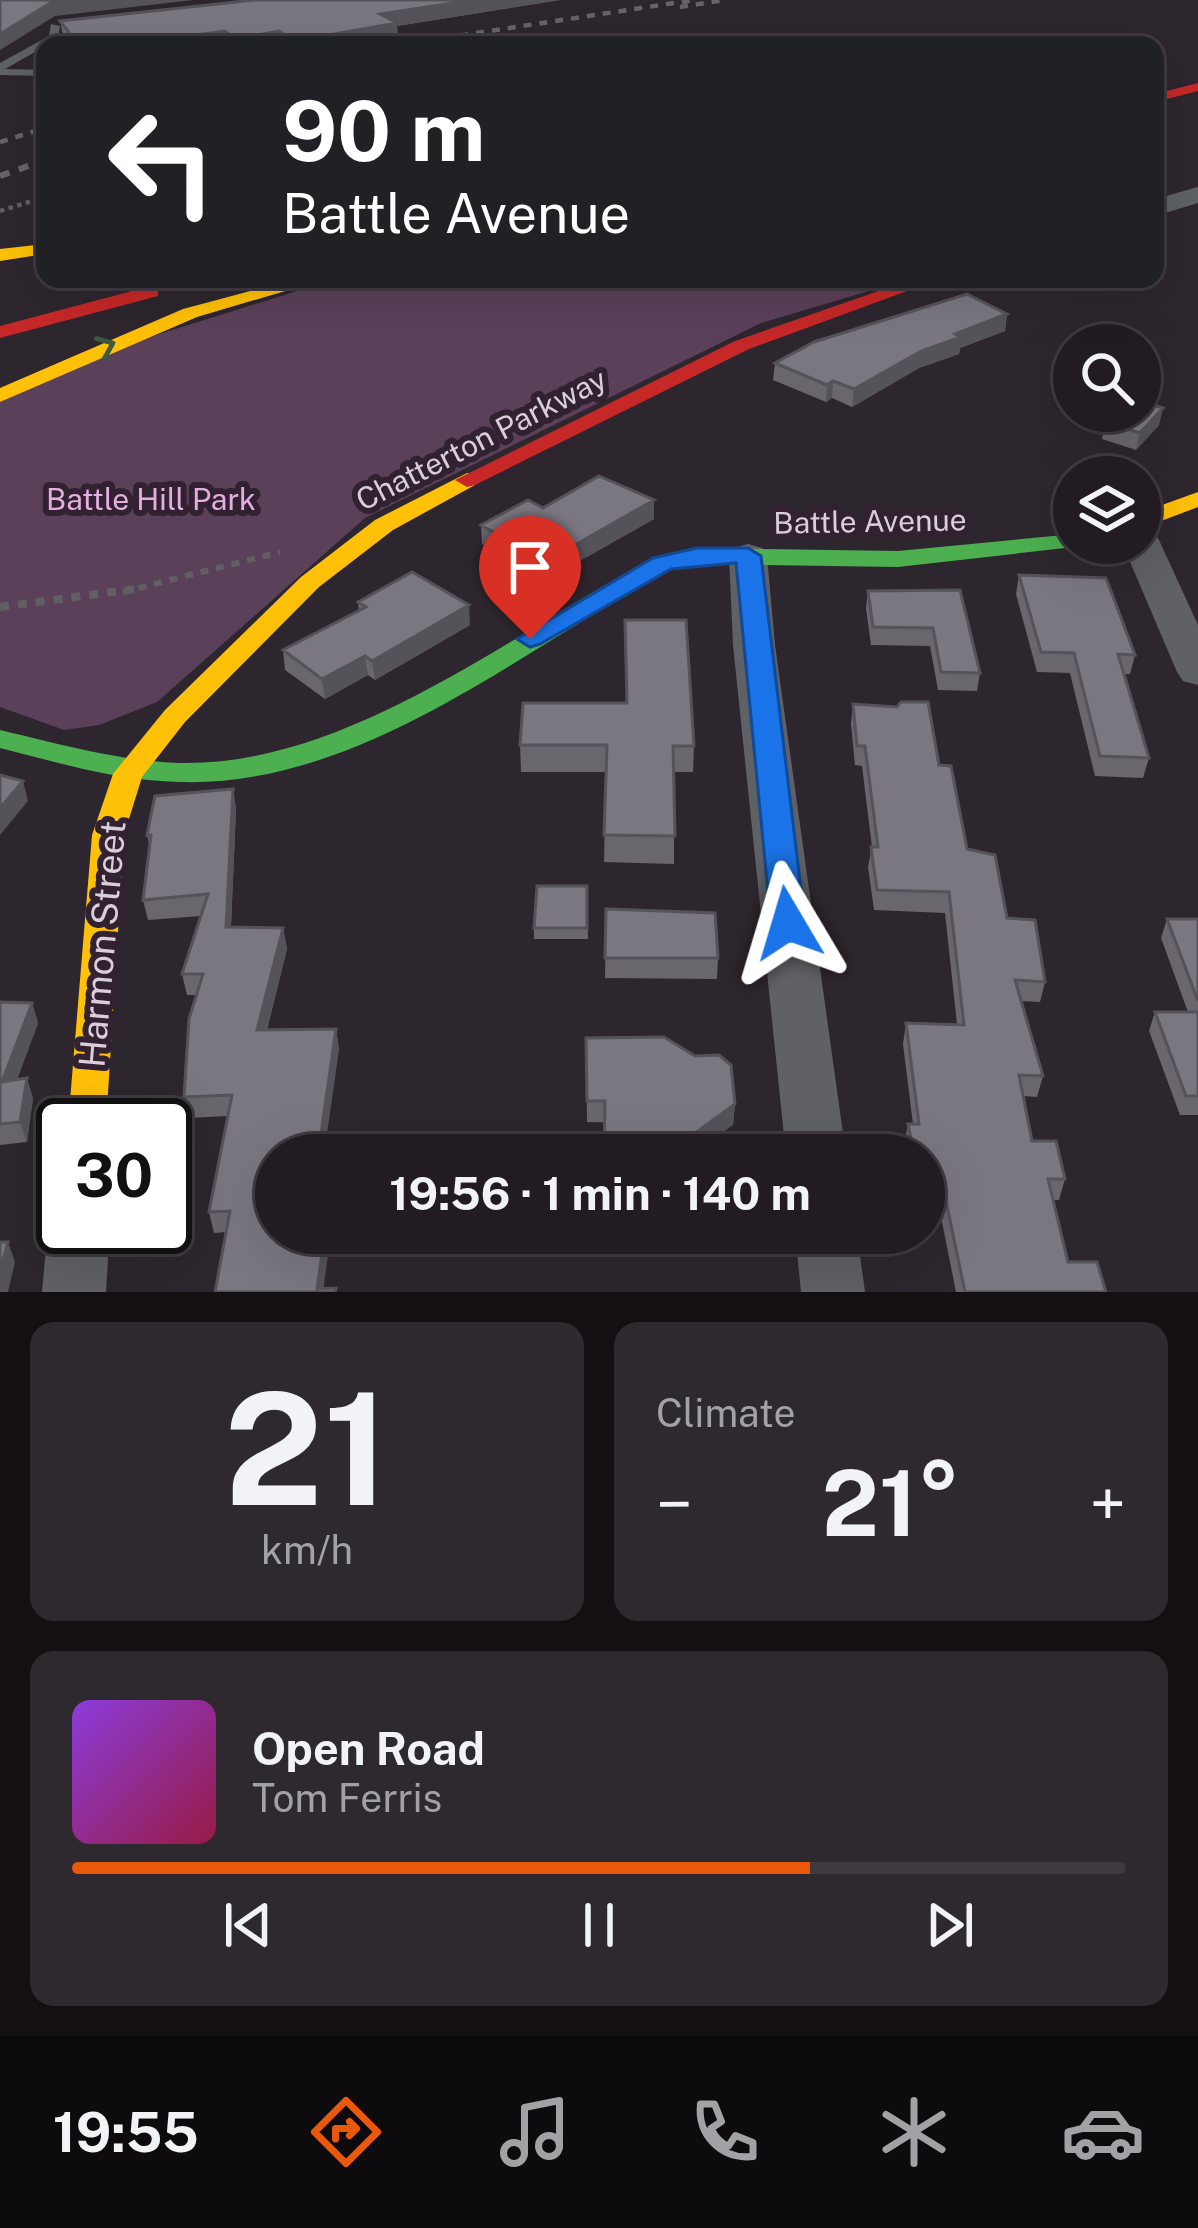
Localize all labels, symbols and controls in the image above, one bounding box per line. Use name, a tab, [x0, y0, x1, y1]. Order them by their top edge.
text: 90 m	[282, 81, 485, 180]
icon: left	[84, 84, 240, 240]
text: Battle Avenue	[282, 182, 630, 245]
map controls	[1053, 324, 1161, 564]
button: search	[1053, 324, 1161, 432]
one-way arrow	[94, 336, 115, 360]
street label: Chatterton Parkway	[350, 360, 612, 518]
button: layers	[1053, 456, 1161, 564]
park label: Battle Hill Park	[46, 481, 256, 517]
street label: Battle Avenue	[773, 501, 967, 541]
pin	[479, 516, 581, 639]
icon: arrive	[497, 534, 563, 600]
street label: Harmon Street	[70, 819, 134, 1069]
position arrow	[725, 860, 851, 986]
speed limit sign: 30	[36, 1098, 192, 1254]
text: 19:56 · 1 min · 140 m	[389, 1167, 811, 1220]
text: 21	[224, 1357, 390, 1540]
text: Climate	[656, 1390, 796, 1436]
text: 21°	[822, 1450, 960, 1556]
text: −	[656, 1465, 693, 1543]
text: +	[1089, 1465, 1126, 1543]
text: km/h	[261, 1527, 353, 1573]
text: Open Road	[252, 1722, 485, 1775]
text: Tom Ferris	[252, 1775, 442, 1821]
icon: previous	[215, 1892, 281, 1958]
icon: pause	[566, 1892, 632, 1958]
icon: next	[917, 1892, 983, 1958]
icon: directions	[304, 2090, 388, 2174]
icon: music	[493, 2090, 577, 2174]
icon: phone	[683, 2090, 767, 2174]
icon: climate	[872, 2090, 956, 2174]
icon: car	[1061, 2090, 1145, 2174]
text: 19:55	[53, 2101, 199, 2164]

